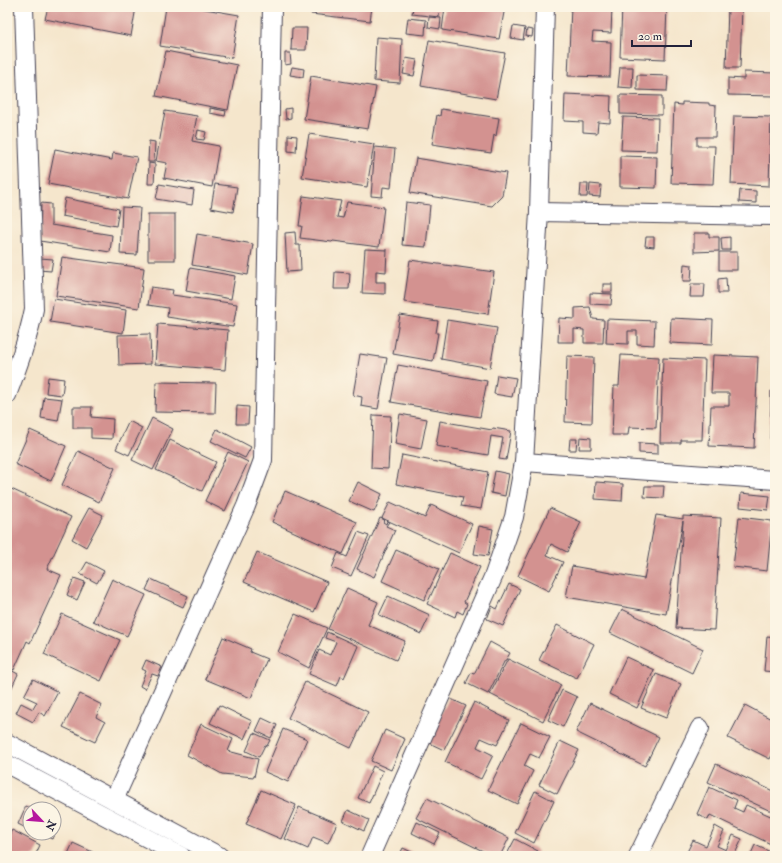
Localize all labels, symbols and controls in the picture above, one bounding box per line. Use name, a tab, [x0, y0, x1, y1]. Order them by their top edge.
scale bar	[632, 22, 691, 48]
text: 20 m	[638, 29, 663, 44]
north arrow	[22, 801, 62, 841]
text: N	[42, 817, 59, 833]

